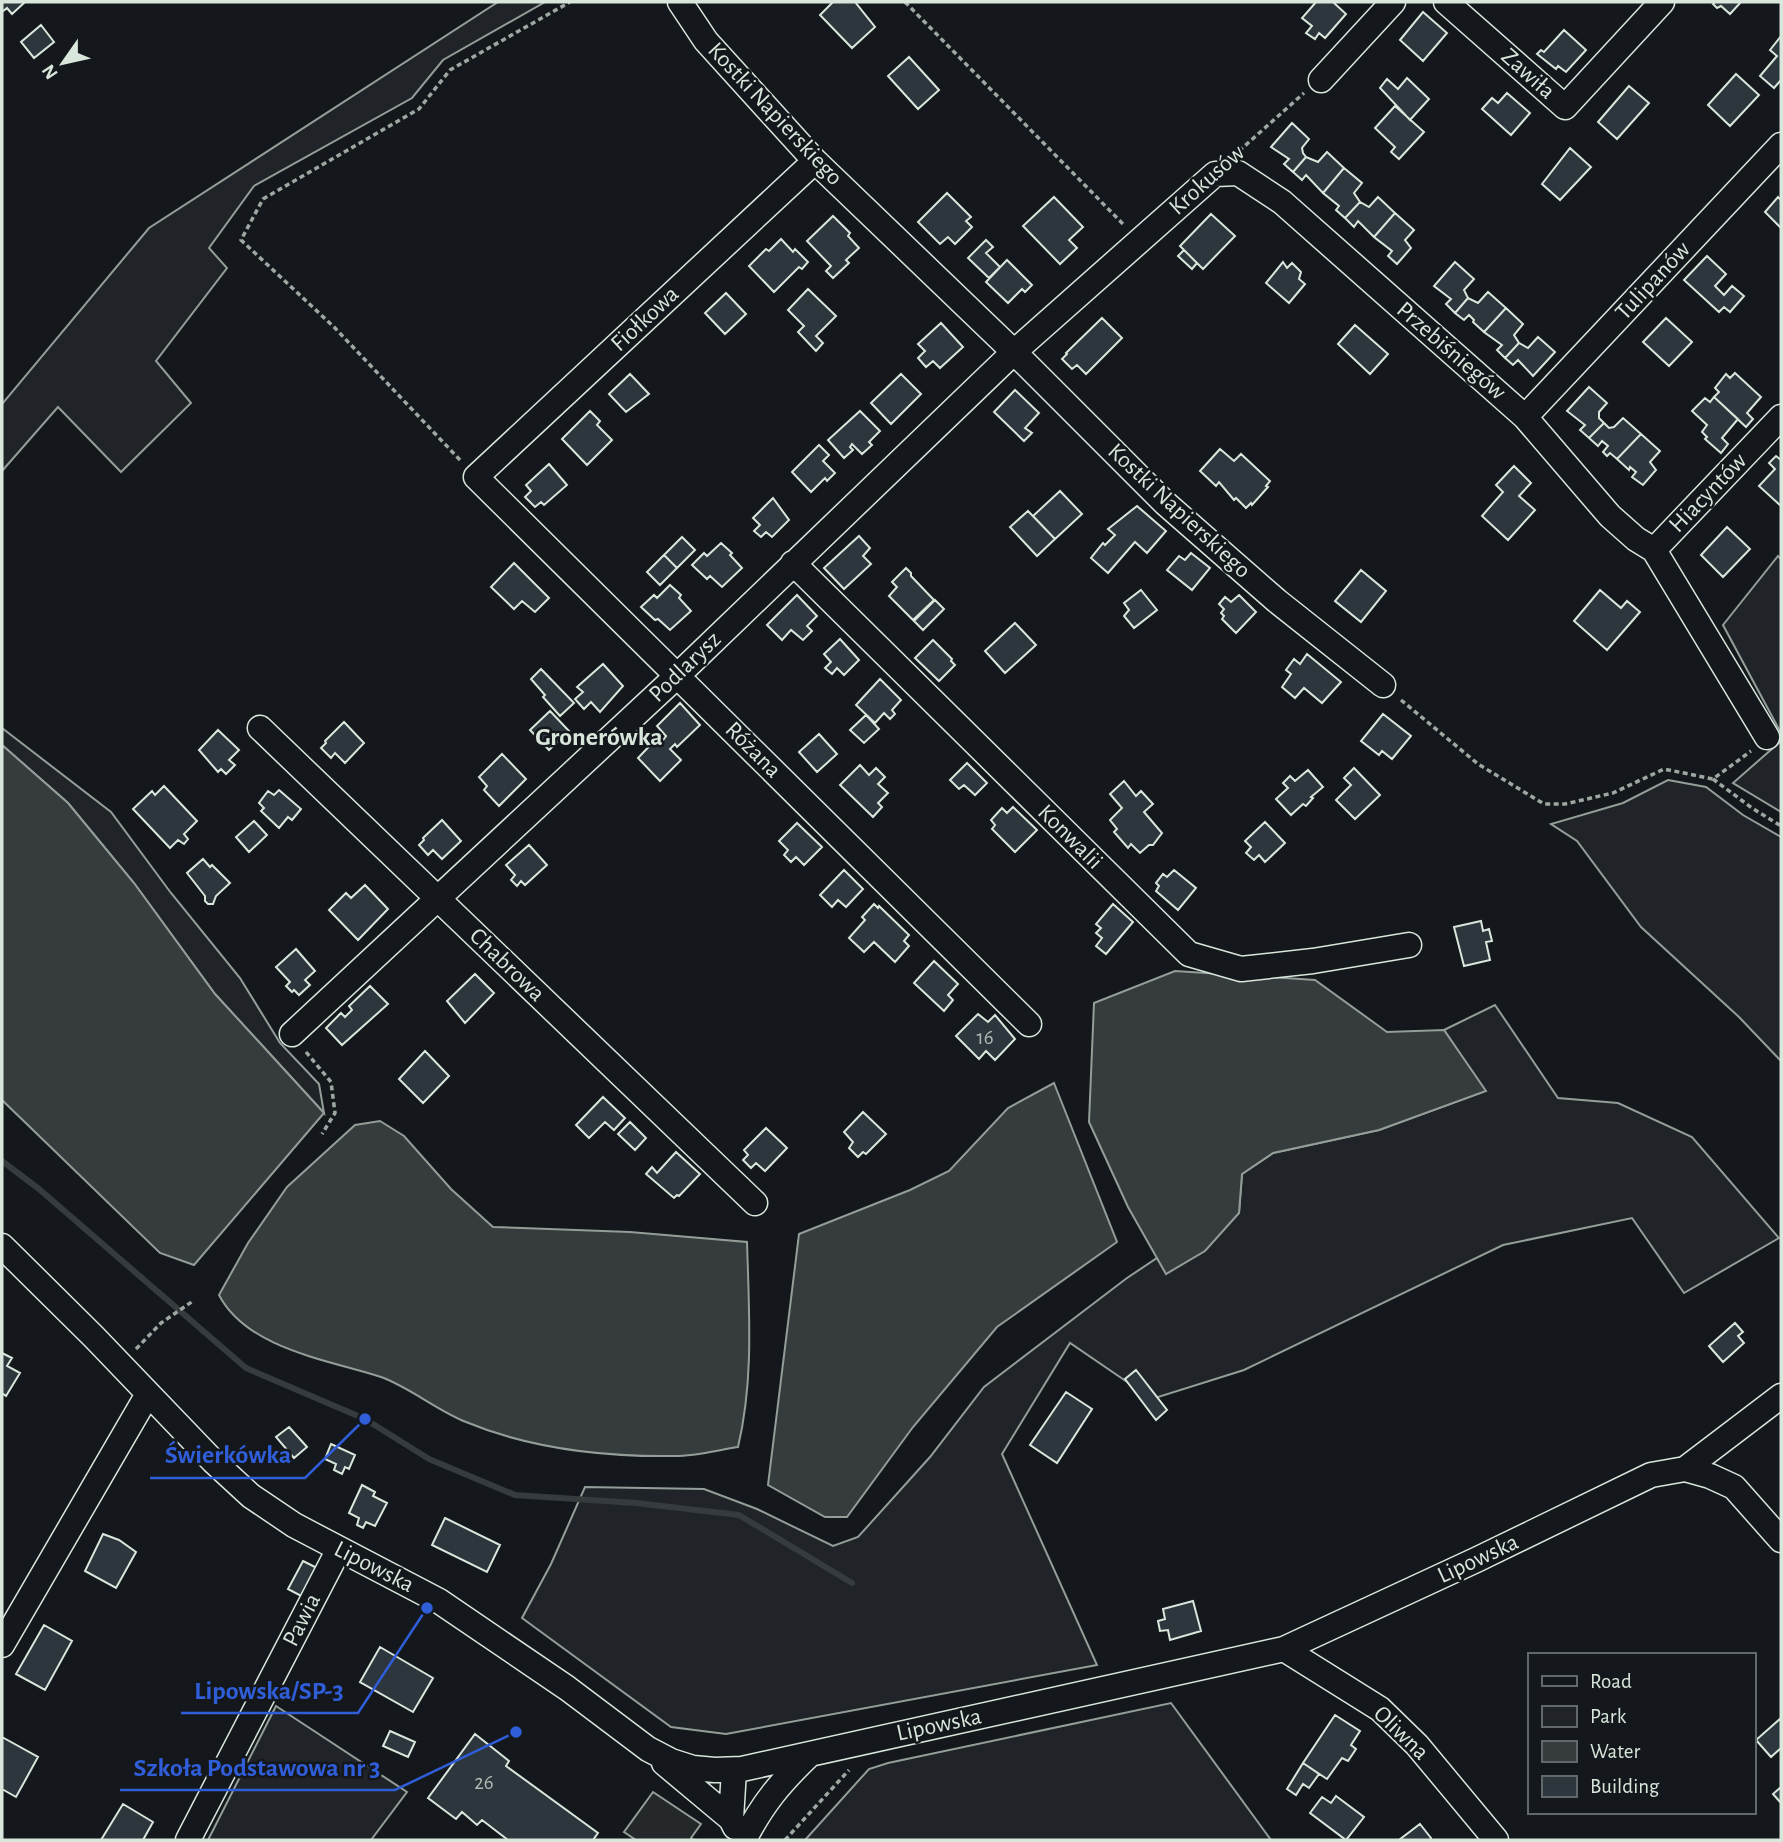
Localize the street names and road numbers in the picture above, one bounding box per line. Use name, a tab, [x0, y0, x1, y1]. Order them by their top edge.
street label: Kostki Napierskiego	[703, 38, 847, 190]
street label: Zawiła	[1497, 44, 1559, 104]
street label: Krokusów	[1165, 140, 1249, 220]
street label: Tulipanów	[1611, 237, 1695, 325]
street label: Fiołkowa	[606, 282, 684, 356]
street label: Przebiśniegów	[1392, 297, 1510, 405]
street label: Kostki Napierskiego	[1103, 439, 1255, 583]
street label: Hiacyntów	[1665, 449, 1751, 537]
street label: Podlarysz	[644, 627, 726, 707]
street label: Różana	[720, 717, 786, 783]
street label: Konwalii	[1033, 800, 1107, 874]
street label: Chabrowa	[465, 924, 549, 1006]
street label: Lipowska	[1434, 1530, 1522, 1588]
street label: Lipowska	[330, 1537, 418, 1597]
street label: Pawia	[279, 1590, 325, 1650]
street label: Oliwna	[1369, 1701, 1433, 1765]
street label: Lipowska	[894, 1704, 984, 1746]

